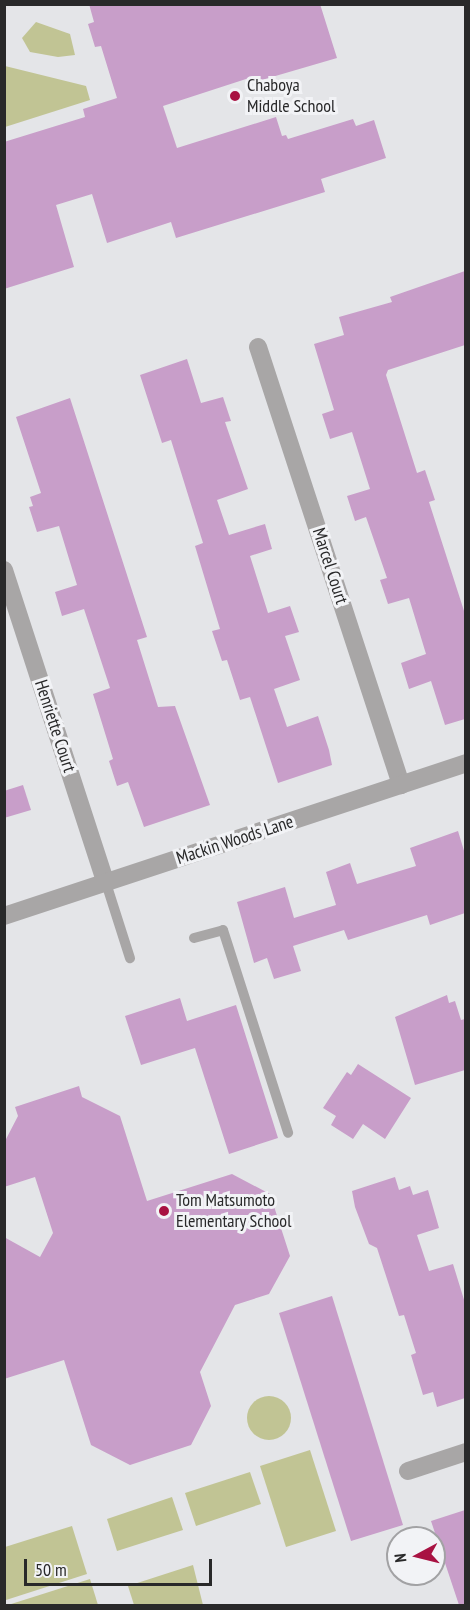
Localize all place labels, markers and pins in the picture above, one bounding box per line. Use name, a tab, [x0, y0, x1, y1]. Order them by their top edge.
place label: Chaboya Middle School	[247, 75, 335, 118]
marker: Chaboya Middle School	[228, 89, 242, 103]
place label: Tom Matsumoto Elementary School	[176, 1190, 292, 1232]
marker: Tom Matsumoto Elementary School	[157, 1204, 171, 1218]

